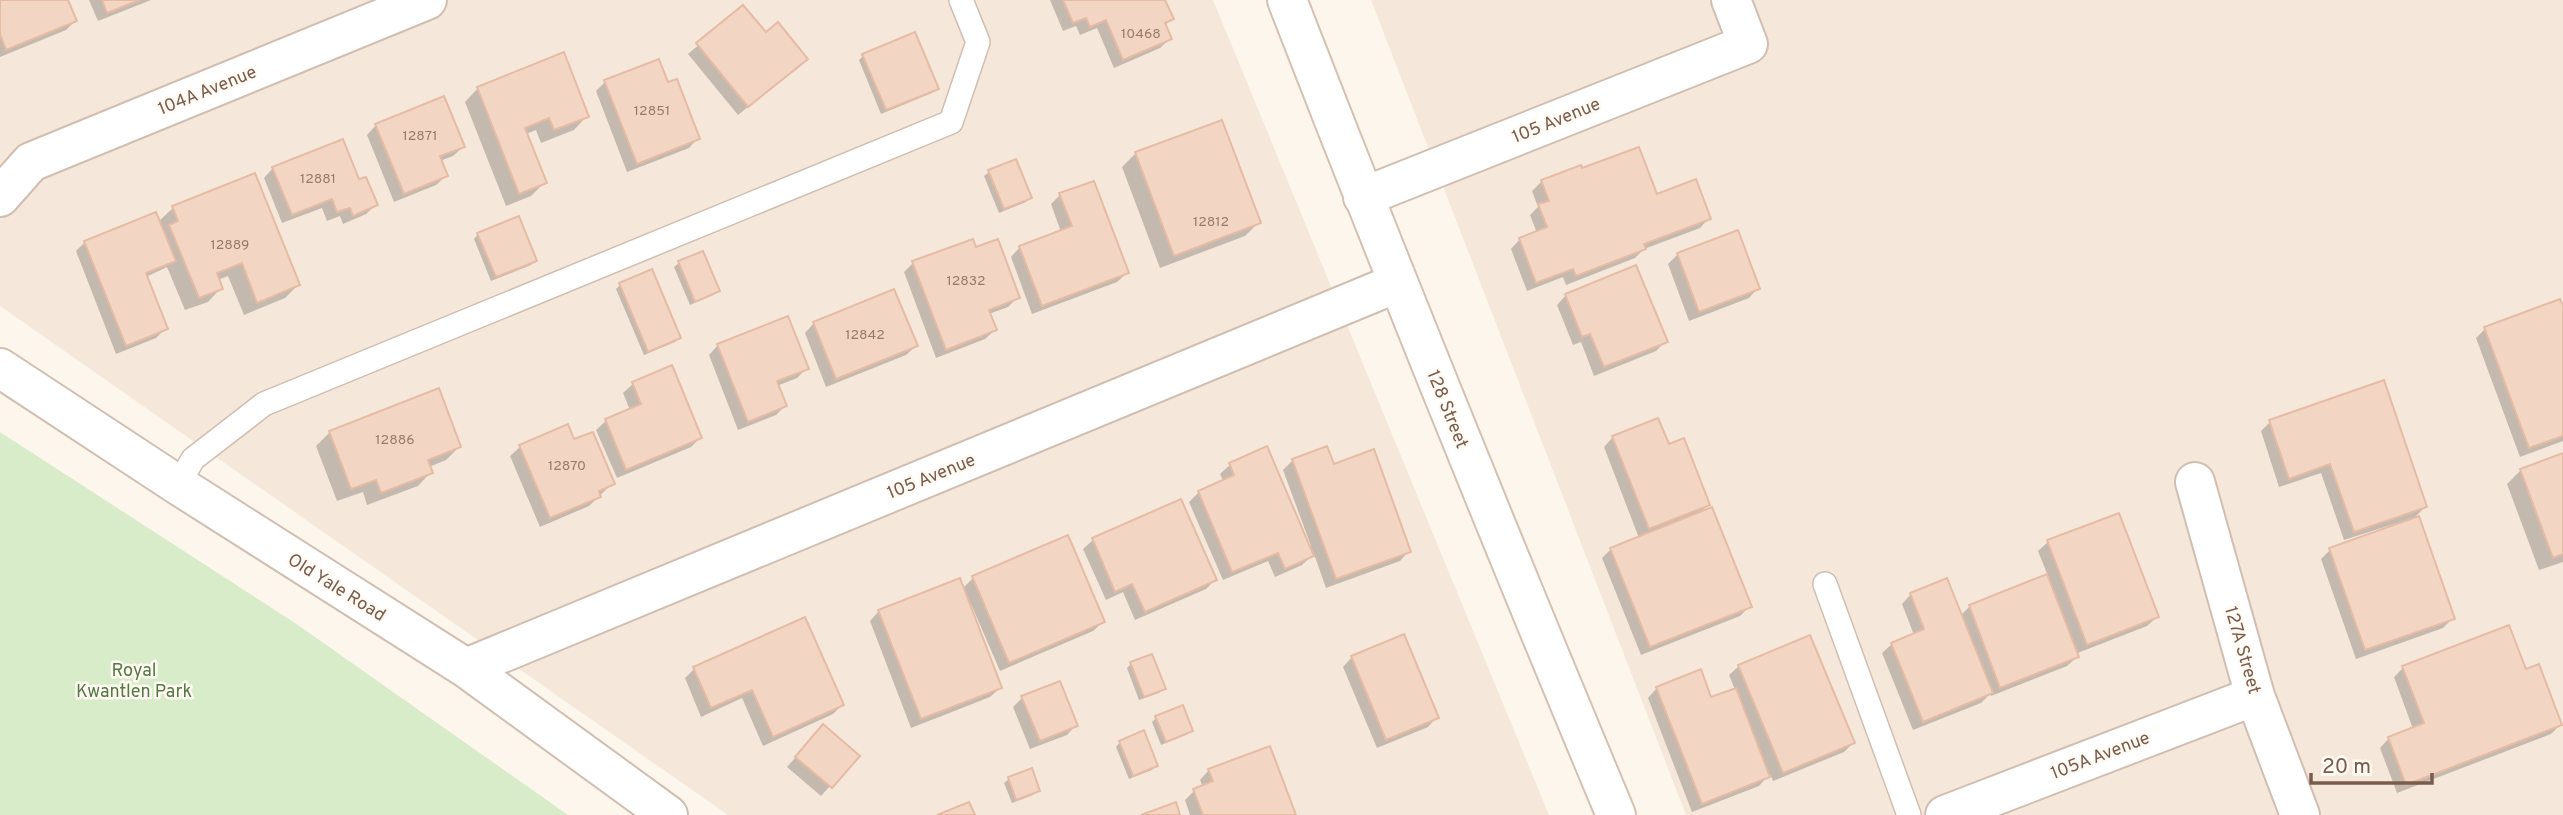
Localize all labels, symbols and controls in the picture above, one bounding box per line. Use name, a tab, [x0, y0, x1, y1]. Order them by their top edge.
house number: 10468	[1121, 26, 1161, 43]
street label: 104A Avenue	[155, 61, 260, 122]
street label: 105 Avenue	[1509, 93, 1604, 149]
house number: 12851	[634, 103, 670, 120]
house number: 12871	[403, 128, 437, 145]
house number: 12881	[300, 171, 336, 188]
house number: 12812	[1193, 214, 1229, 231]
house number: 12889	[211, 237, 249, 254]
house number: 12832	[946, 273, 986, 290]
house number: 12842	[845, 327, 885, 344]
street label: 128 Street	[1420, 367, 1473, 452]
house number: 12886	[375, 432, 415, 449]
street label: 105 Avenue	[884, 449, 979, 505]
house number: 12870	[548, 458, 586, 475]
street label: Old Yale Road	[283, 549, 390, 628]
street label: 127A Street	[2218, 604, 2265, 697]
park label: Royal Kwantlen Park	[76, 660, 192, 704]
street label: 105A Avenue	[2048, 727, 2153, 786]
scale bar	[2311, 742, 2432, 786]
text: 20 m	[2322, 754, 2371, 781]

